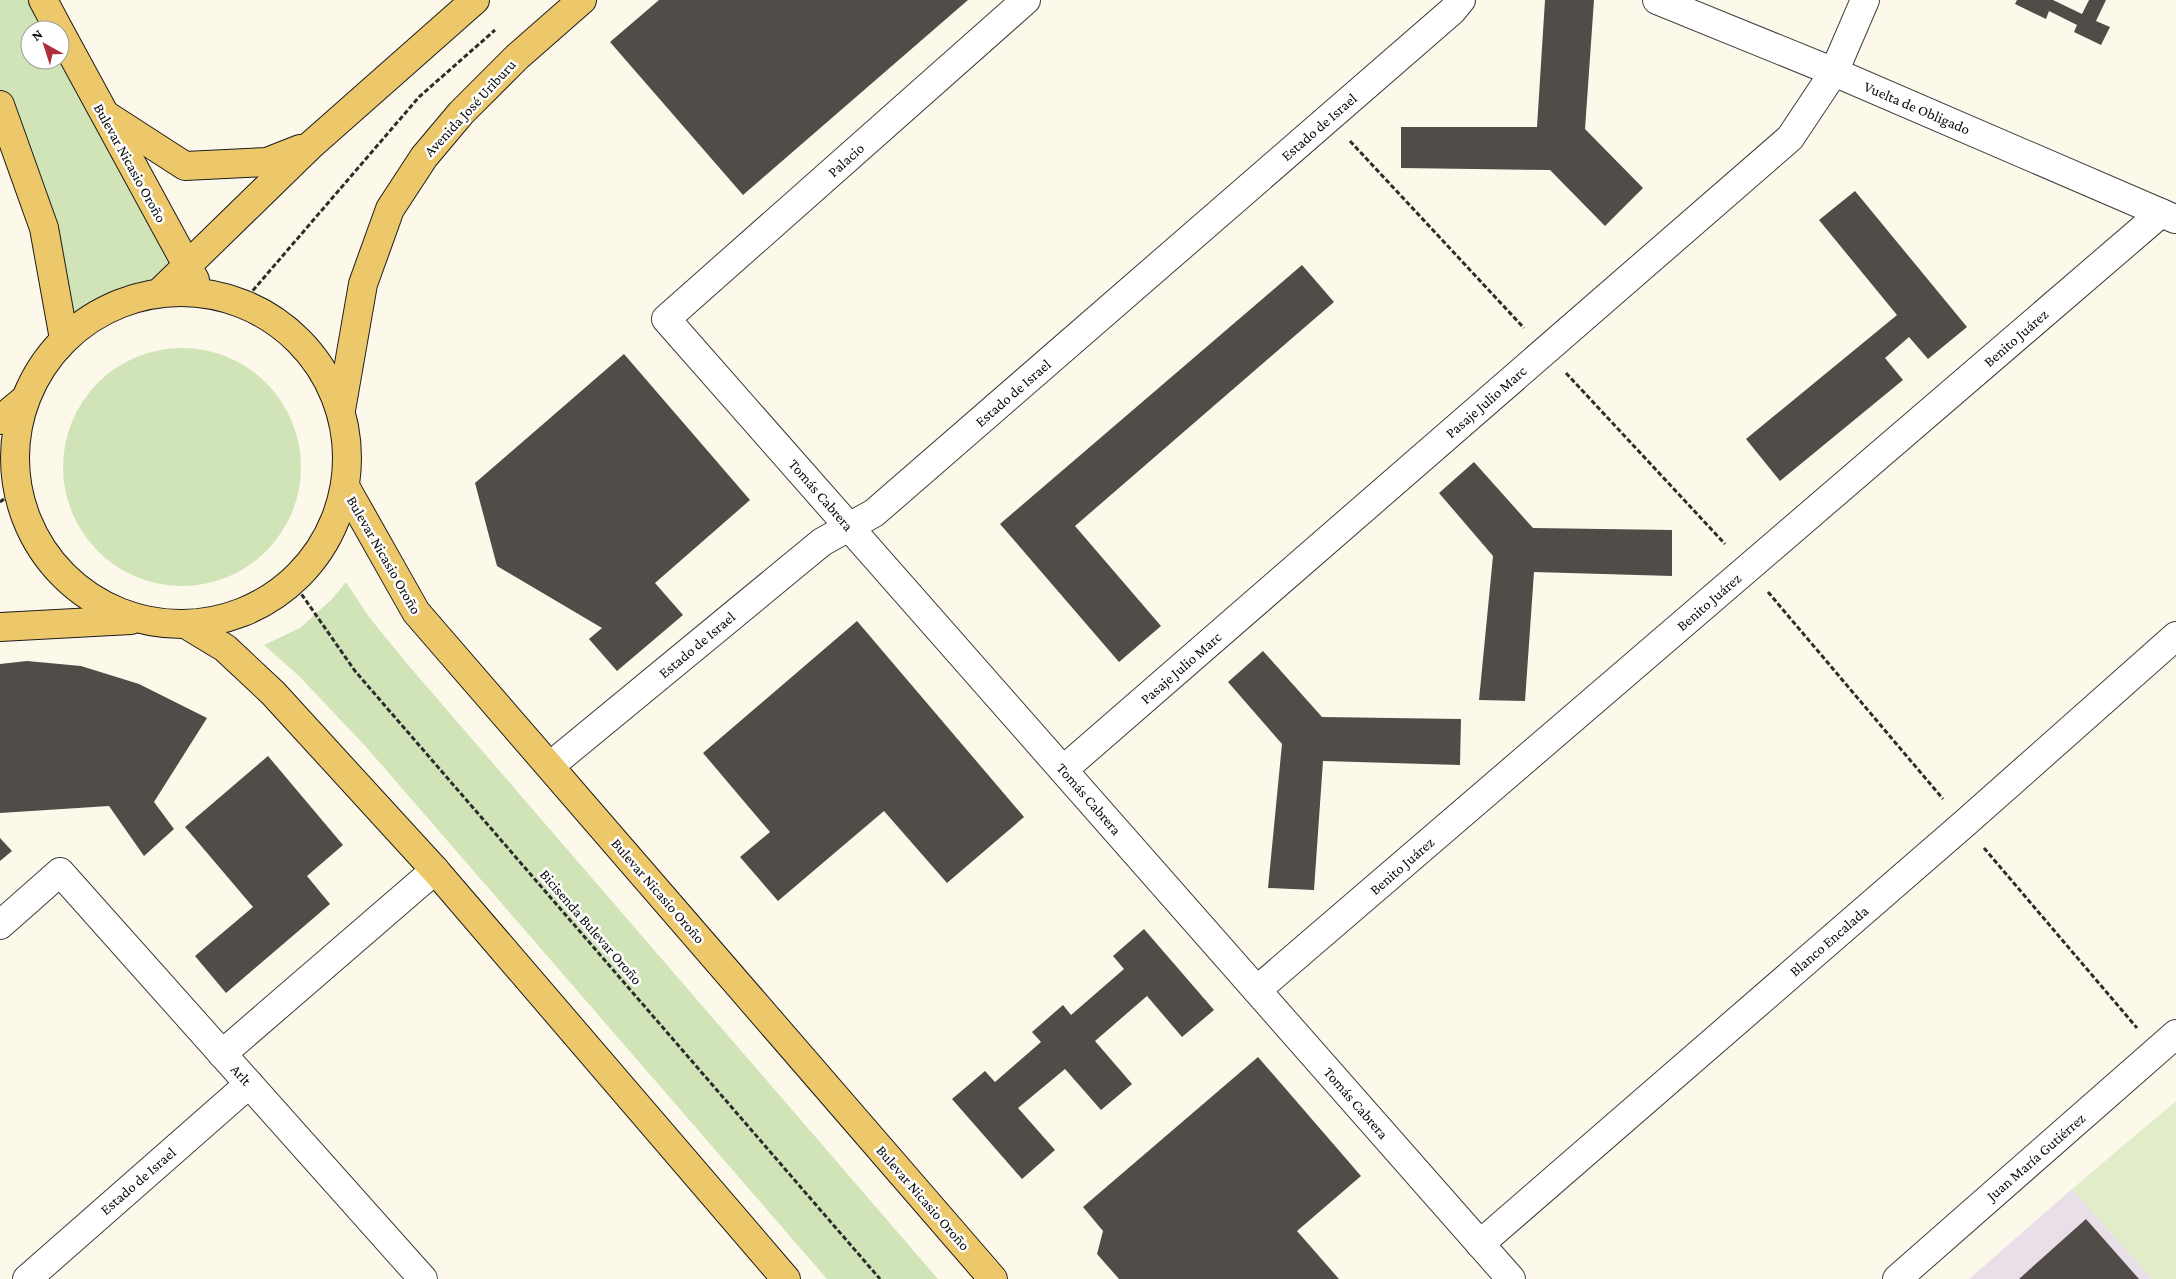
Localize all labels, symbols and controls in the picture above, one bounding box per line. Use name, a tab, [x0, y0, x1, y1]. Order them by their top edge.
north arrow	[20, 20, 70, 70]
text: N	[28, 25, 46, 44]
street label: Avenida José Uriburu	[421, 56, 520, 160]
street label: Vuelta de Obligado	[1861, 78, 1973, 139]
street label: Estado de Israel	[1278, 90, 1360, 164]
street label: Bulevar Nicasio Oroño	[91, 101, 169, 225]
street label: Palacio	[825, 140, 867, 180]
street label: Benito Juárez	[1981, 306, 2052, 371]
street label: Estado de Israel	[972, 356, 1054, 430]
street label: Pasaje Julio Marc	[1443, 362, 1531, 442]
street label: Tomás Cabrera	[786, 456, 857, 534]
street label: Bulevar Nicasio Oroño	[344, 493, 424, 617]
street label: Benito Juárez	[1674, 570, 1745, 635]
street label: Estado de Israel	[656, 609, 738, 681]
street label: Pasaje Julio Marc	[1138, 628, 1226, 708]
street label: Tomás Cabrera	[1054, 760, 1125, 838]
street label: Benito Juárez	[1367, 834, 1438, 899]
street label: Bulevar Nicasio Oroño	[608, 835, 708, 947]
street label: Bicisenda Bulevar Oroño	[537, 866, 645, 988]
street label: Blanco Encalada	[1787, 903, 1872, 979]
street label: Arlt	[227, 1061, 255, 1090]
street label: Tomás Cabrera	[1321, 1064, 1392, 1142]
street label: Juan María Gutiérrez	[1982, 1110, 2089, 1206]
street label: Bulevar Nicasio Oroño	[873, 1142, 973, 1254]
street label: Estado de Israel	[97, 1144, 179, 1218]

